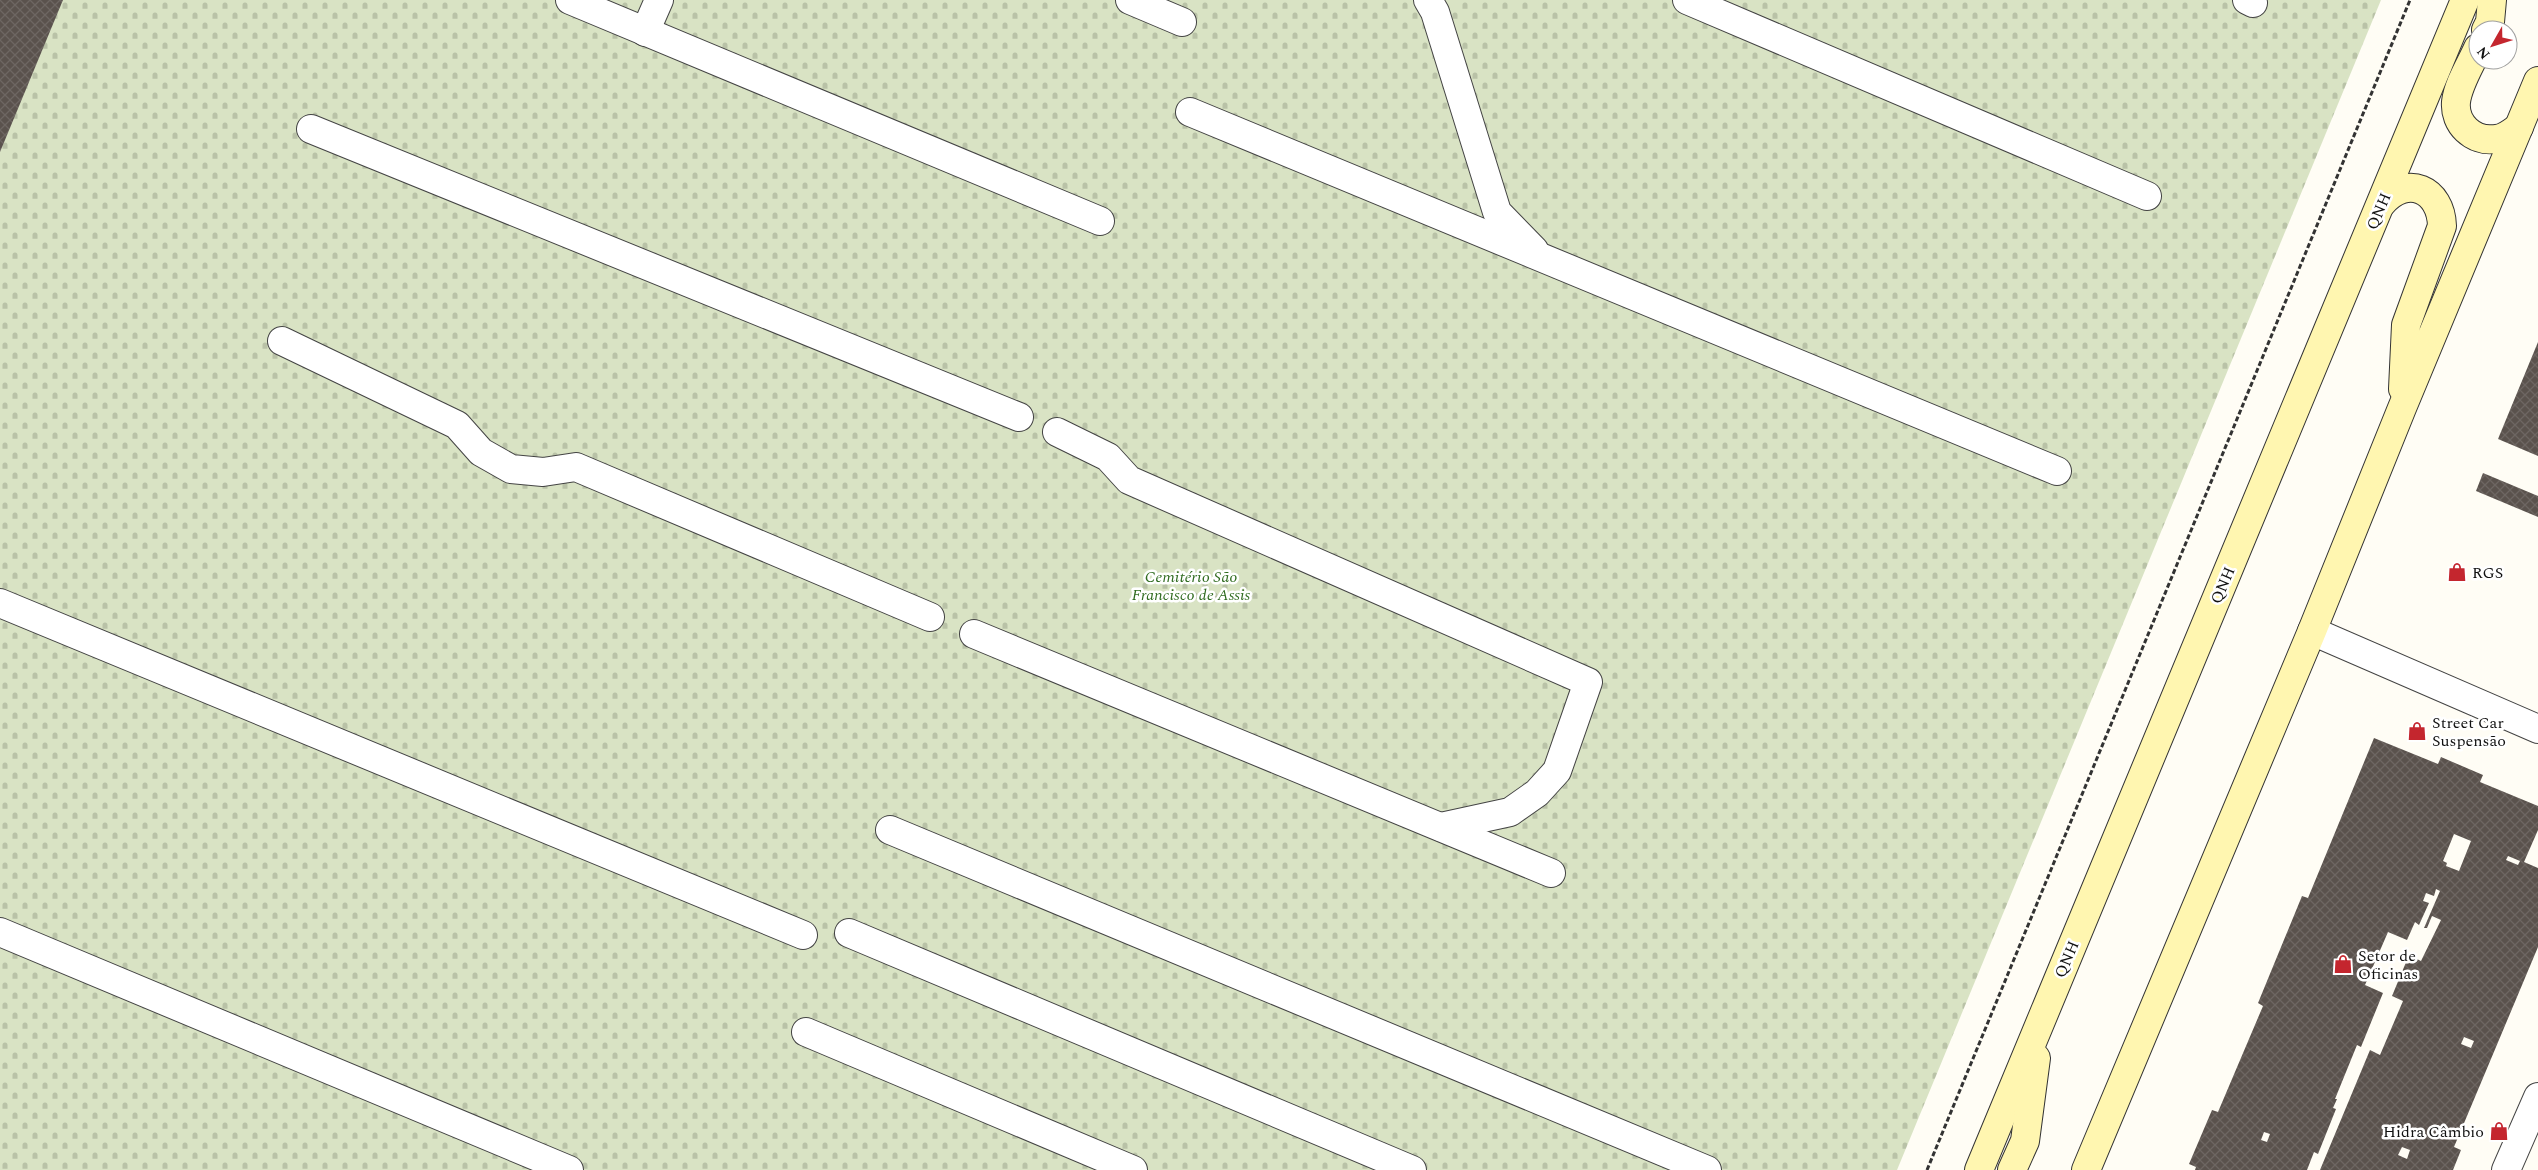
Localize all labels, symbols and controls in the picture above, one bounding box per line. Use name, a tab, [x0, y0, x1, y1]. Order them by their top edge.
north arrow	[2468, 20, 2518, 70]
text: N	[2472, 42, 2495, 64]
street label: QNH	[2360, 189, 2397, 234]
shop icon: RGS	[2446, 561, 2468, 583]
place label: RGS	[2472, 561, 2503, 585]
street label: QNH	[2204, 563, 2241, 608]
park label: Cemitério São Francisco de Assis	[1132, 565, 1251, 607]
place label: Street Car Suspensão	[2432, 711, 2506, 753]
shop icon: Street Car Suspensão	[2406, 720, 2428, 742]
street label: QNH	[2048, 937, 2085, 982]
place label: Setor de Oficinas	[2358, 944, 2418, 986]
shop icon: Setor de Oficinas	[2332, 953, 2354, 975]
place label: Hidra Câmbio	[2383, 1120, 2484, 1144]
shop icon: Hidra Câmbio	[2488, 1120, 2510, 1142]

